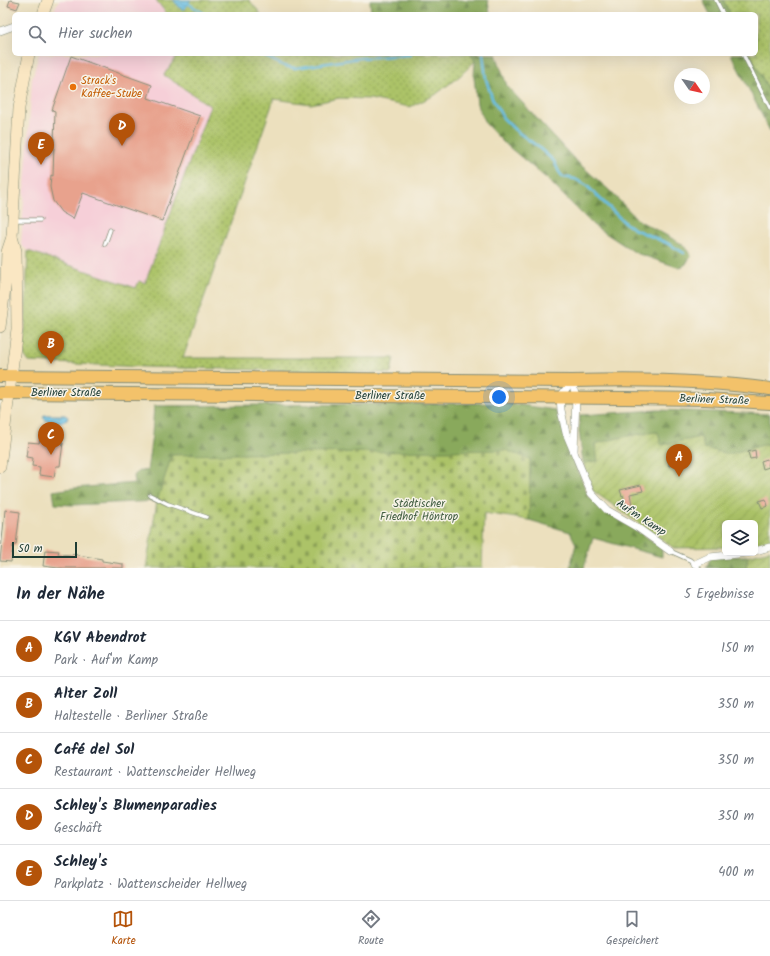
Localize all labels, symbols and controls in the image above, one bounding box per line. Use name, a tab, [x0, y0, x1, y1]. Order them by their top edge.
search box	[12, 12, 758, 56]
text: Hier suchen	[58, 22, 132, 46]
icon: search	[26, 23, 48, 45]
north arrow	[674, 68, 710, 104]
place label: Strack's Kaffee-Stube	[81, 72, 142, 103]
marker: Strack's Kaffee-Stube	[68, 82, 78, 92]
pin: D	[109, 113, 135, 146]
pin: E	[28, 132, 54, 165]
pin: B	[38, 331, 64, 364]
street label: Berliner Straße	[31, 384, 101, 402]
street label: Berliner Straße	[355, 387, 425, 405]
your location	[489, 387, 509, 407]
street label: Berliner Straße	[679, 390, 749, 410]
pin: C	[38, 422, 64, 455]
pin: A	[666, 444, 692, 477]
park label: Städtischer Friedhof Höntrop	[380, 495, 459, 526]
street label: Auf'm Kamp	[612, 495, 670, 541]
map controls	[722, 520, 758, 556]
button: layers	[722, 520, 758, 556]
scale bar	[12, 540, 77, 559]
text: 50 m	[18, 540, 43, 558]
text: In der Nähe	[16, 581, 105, 608]
text: 5 Ergebnisse	[684, 584, 754, 605]
text: KGV Abendrot	[54, 626, 146, 650]
text: A	[25, 638, 33, 659]
text: 150 m	[721, 638, 754, 659]
text: Park · Auf'm Kamp	[54, 650, 158, 671]
text: Alter Zoll	[54, 682, 117, 706]
text: B	[25, 694, 33, 715]
text: 350 m	[718, 694, 754, 715]
text: Haltestelle · Berliner Straße	[54, 706, 208, 727]
text: Café del Sol	[54, 738, 134, 762]
text: C	[25, 750, 33, 771]
text: 350 m	[718, 750, 754, 771]
text: Restaurant · Wattenscheider Hellweg	[54, 762, 256, 783]
text: Schley's Blumenparadies	[54, 794, 217, 818]
text: D	[25, 806, 33, 827]
text: 350 m	[718, 806, 754, 827]
text: Geschäft	[54, 818, 102, 839]
text: Schley's	[54, 850, 107, 874]
text: E	[25, 862, 33, 883]
text: 400 m	[718, 862, 754, 883]
text: Parkplatz · Wattenscheider Hellweg	[54, 874, 247, 895]
tab: Karte	[111, 908, 136, 950]
tab: Route	[358, 908, 384, 950]
tab: Gespeichert	[606, 908, 659, 950]

